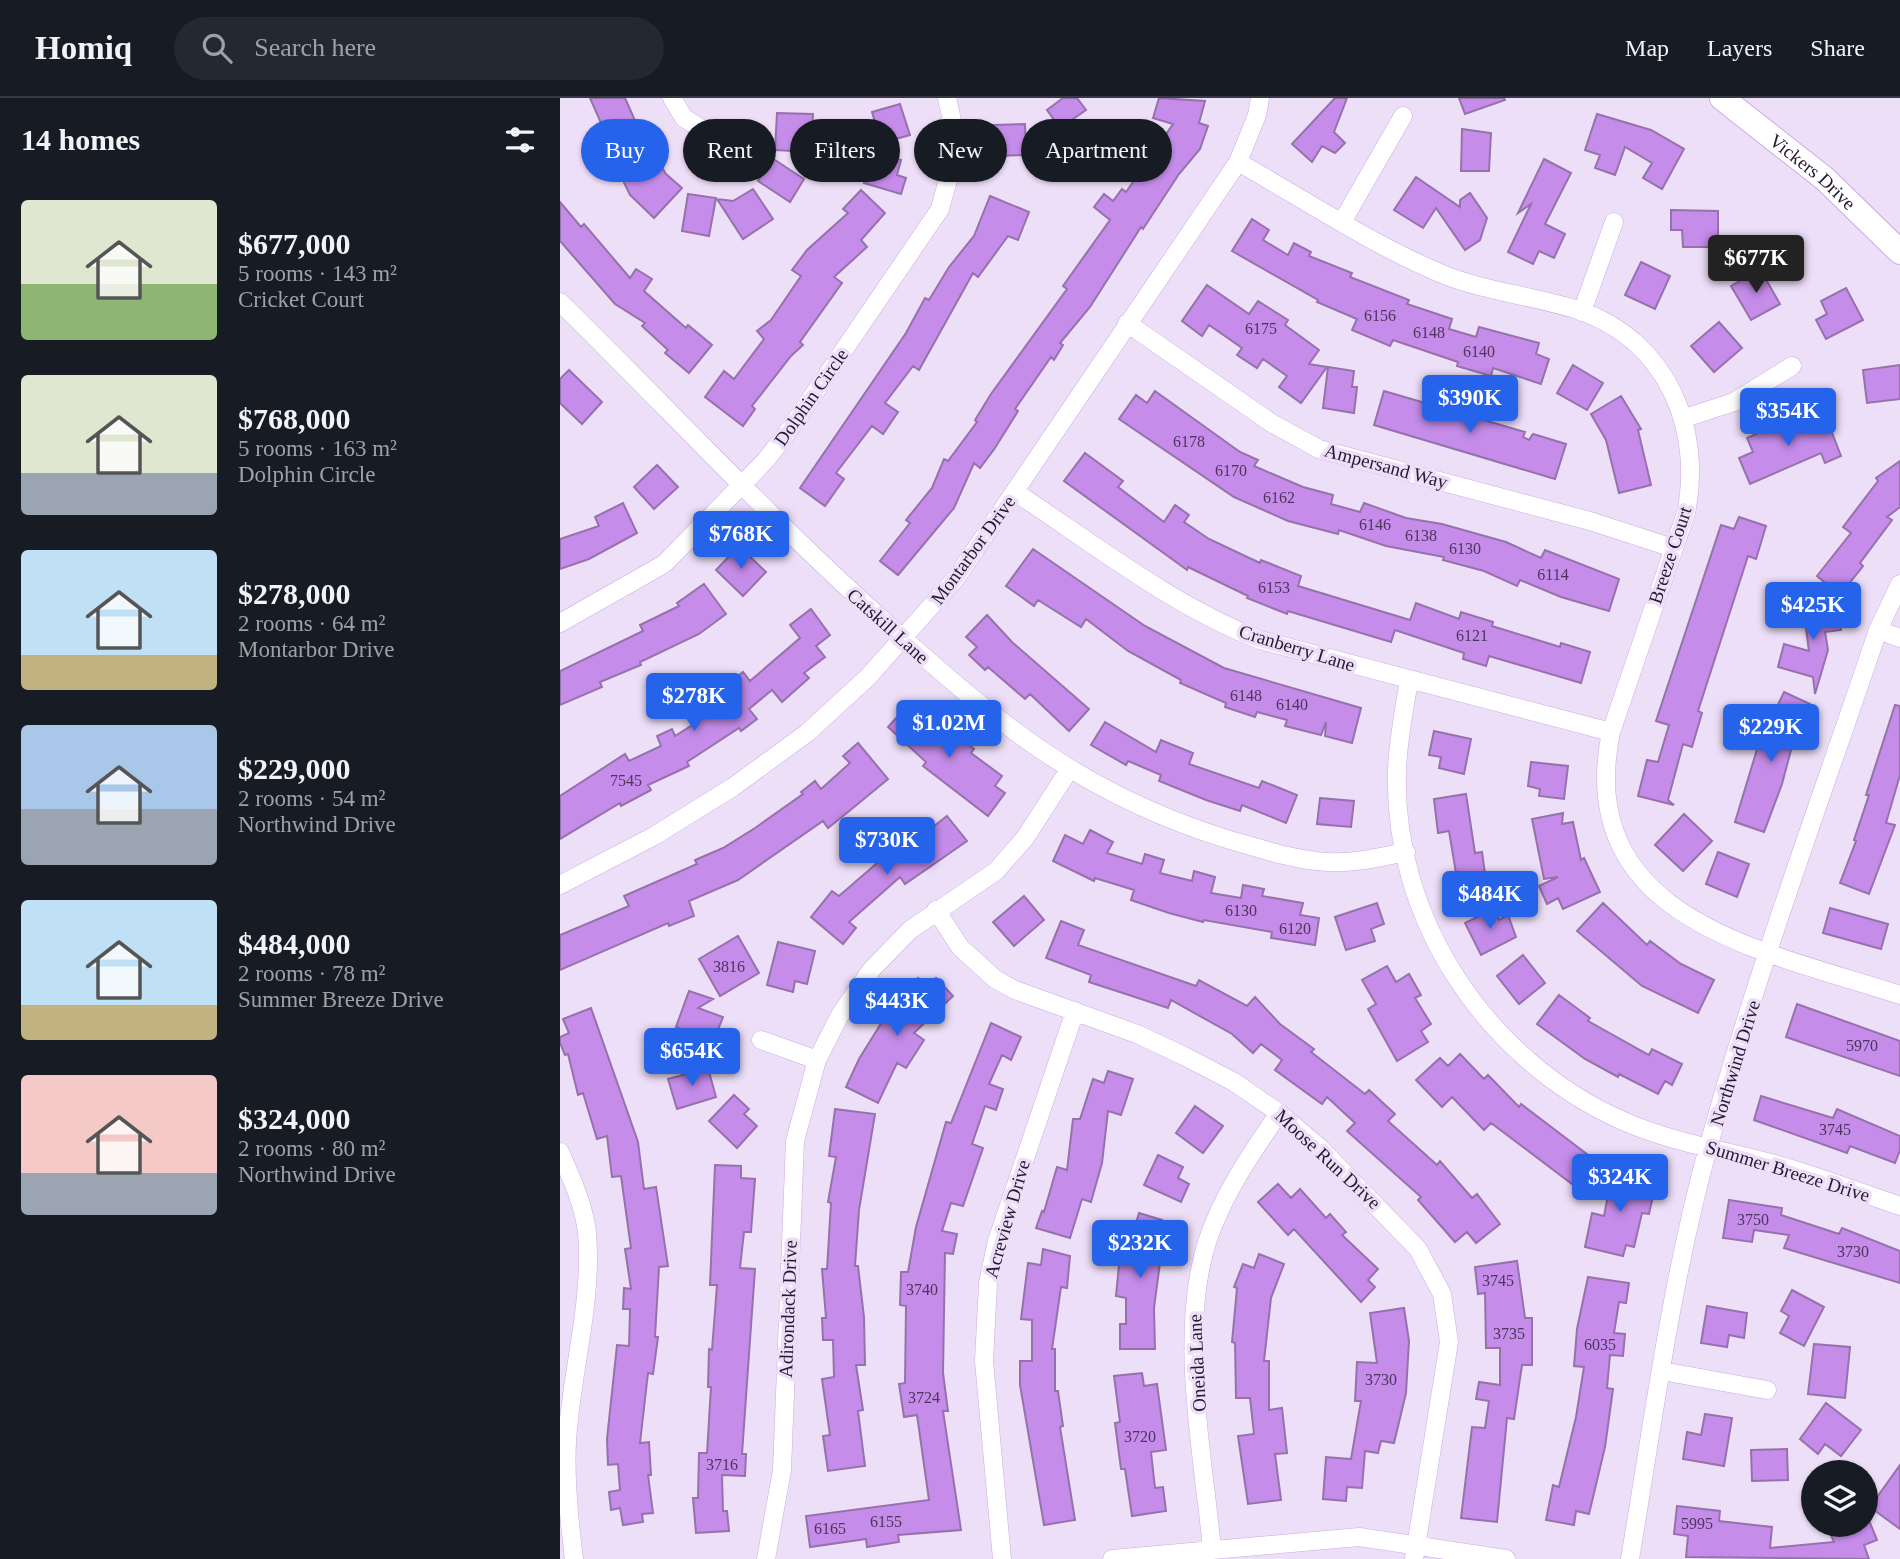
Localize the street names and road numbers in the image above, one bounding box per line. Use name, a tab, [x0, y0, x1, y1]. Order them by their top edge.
street label: Vickers Drive	[1766, 129, 1860, 214]
street label: Dolphin Circle	[770, 345, 852, 449]
street label: Ampersand Way	[1322, 440, 1450, 493]
street label: Montarbor Drive	[927, 492, 1019, 608]
street label: Breeze Court	[1644, 503, 1696, 606]
street label: Catskill Lane	[843, 584, 933, 668]
street label: Cranberry Lane	[1237, 620, 1357, 676]
street label: Northwind Drive	[1706, 998, 1764, 1128]
street label: Moose Run Drive	[1271, 1105, 1385, 1213]
street label: Summer Breeze Drive	[1704, 1136, 1872, 1206]
street label: Acreview Drive	[980, 1158, 1034, 1280]
street label: Adirondack Drive	[775, 1240, 801, 1378]
street label: Oneida Lane	[1184, 1314, 1210, 1412]

